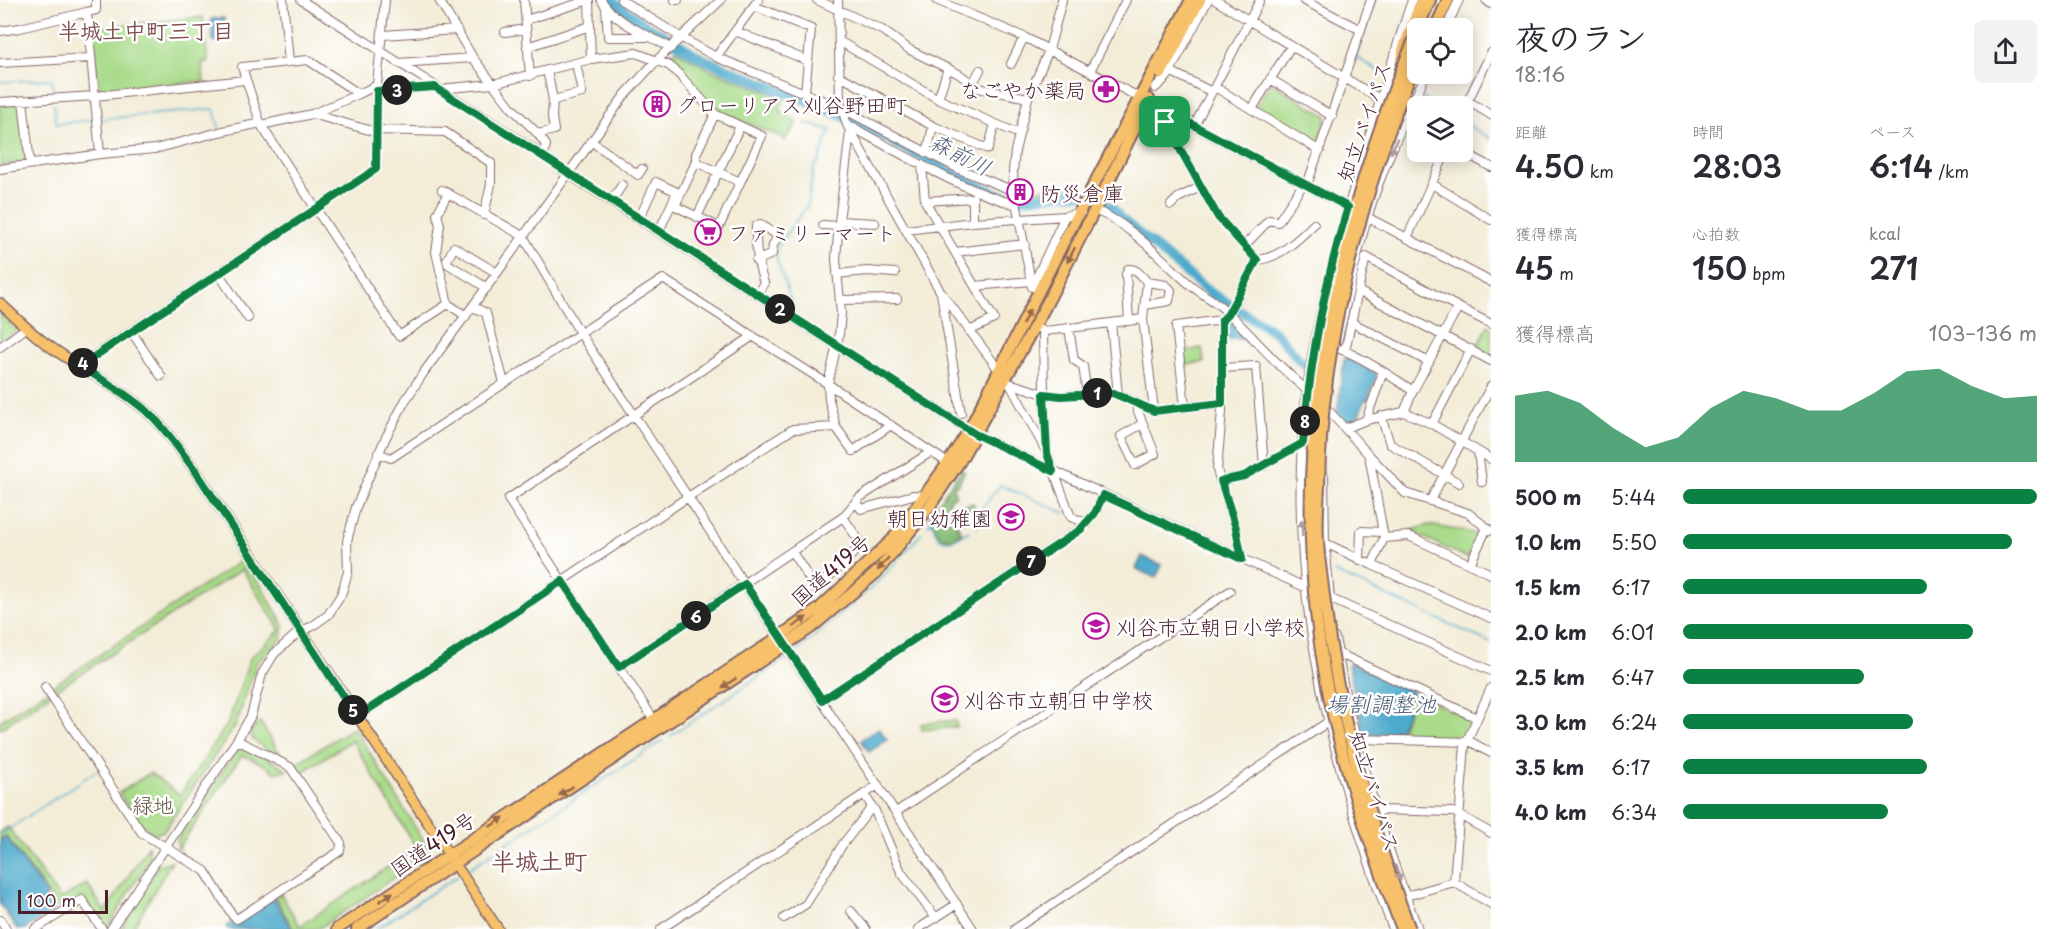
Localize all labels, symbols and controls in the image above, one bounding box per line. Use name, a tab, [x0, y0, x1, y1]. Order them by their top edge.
text: 夜のラン	[1515, 11, 1647, 61]
district label: 半城土中町三丁目	[58, 13, 234, 46]
map controls	[1407, 18, 1473, 162]
button: locate	[1407, 18, 1473, 84]
button: share	[1974, 20, 2037, 83]
street label: 知立バイパス	[1327, 56, 1399, 186]
text: 18:16	[1515, 59, 1565, 89]
place label: なごやか薬局	[960, 73, 1086, 105]
pharmacy icon: なごやか薬局	[1091, 74, 1121, 104]
pin: 3	[382, 75, 412, 105]
text: 3	[392, 78, 402, 102]
place label: グローリアス刈谷野田町	[676, 88, 907, 120]
building icon: グローリアス刈谷野田町	[642, 89, 672, 119]
pin	[1139, 96, 1190, 147]
button: layers	[1407, 96, 1473, 162]
icon: arrive	[1148, 105, 1181, 138]
text: 距離	[1515, 119, 1547, 143]
text: 時間	[1692, 119, 1724, 143]
text: ペース	[1869, 119, 1916, 143]
water label: 森前川	[924, 123, 998, 183]
one-way arrow	[1389, 138, 1399, 156]
text: 4.50	[1515, 143, 1585, 188]
text: 28:03	[1692, 143, 1782, 188]
text: 6:14	[1869, 143, 1933, 188]
text: km	[1585, 159, 1614, 183]
text: /km	[1933, 159, 1969, 183]
place label: 防災倉庫	[1040, 176, 1124, 208]
building icon: 防災倉庫	[1005, 177, 1035, 207]
place label: ファミリーマート	[728, 216, 896, 248]
supermarket icon: ファミリーマート	[693, 217, 723, 247]
text: 獲得標高	[1515, 221, 1579, 245]
text: 心拍数	[1692, 221, 1740, 245]
text: kcal	[1869, 221, 1901, 245]
text: 45	[1515, 245, 1554, 290]
text: 150	[1692, 245, 1747, 290]
text: 271	[1869, 245, 1918, 290]
one-way arrow	[1066, 247, 1076, 264]
text: m	[1554, 261, 1574, 285]
text: bpm	[1747, 261, 1786, 285]
pin: 2	[765, 294, 795, 324]
text: 2	[774, 297, 786, 321]
one-way arrow	[1021, 309, 1030, 326]
text: 獲得標高	[1515, 318, 1595, 348]
text: 103–136 m	[1929, 318, 2037, 348]
pin: 4	[68, 348, 98, 378]
text: 4	[78, 351, 88, 375]
pin: 1	[1082, 378, 1112, 408]
text: 1	[1093, 381, 1101, 405]
pin: 8	[1290, 406, 1320, 436]
text: 8	[1300, 409, 1310, 433]
text: 500 m	[1515, 482, 1582, 512]
text: 5:44	[1611, 482, 1656, 512]
place label: 朝日幼稚園	[887, 501, 992, 533]
school or university icon: 朝日幼稚園	[996, 502, 1026, 532]
one-way arrow	[1297, 518, 1307, 537]
street label: 国道419号	[783, 525, 877, 613]
text: 1.0 km	[1515, 527, 1582, 557]
text: 5:50	[1611, 527, 1657, 557]
pin: 7	[1016, 546, 1046, 576]
text: 7	[1026, 549, 1036, 573]
one-way arrow	[877, 556, 890, 571]
text: 1.5 km	[1515, 572, 1581, 602]
text: 6:17	[1611, 572, 1650, 602]
pin: 6	[681, 601, 711, 631]
text: 6	[690, 604, 702, 628]
place label: 刈谷市立朝日小学校	[1116, 610, 1305, 642]
school or university icon: 刈谷市立朝日小学校	[1081, 611, 1111, 641]
one-way arrow	[791, 616, 807, 628]
text: 2.0 km	[1515, 617, 1587, 647]
text: 6:01	[1611, 617, 1654, 647]
text: 2.5 km	[1515, 662, 1585, 692]
text: 6:47	[1611, 662, 1654, 692]
one-way arrow	[721, 677, 737, 689]
place label: 刈谷市立朝日中学校	[964, 683, 1153, 715]
school or university icon: 刈谷市立朝日中学校	[930, 684, 960, 714]
water label: 場割調整池	[1326, 686, 1437, 719]
pin: 5	[338, 695, 368, 725]
text: 5	[348, 698, 358, 722]
text: 3.0 km	[1515, 707, 1587, 737]
text: 6:24	[1611, 707, 1658, 737]
street label: 知立バイパス	[1342, 726, 1410, 856]
text: 3.5 km	[1515, 752, 1584, 782]
text: 6:17	[1611, 752, 1650, 782]
one-way arrow	[558, 785, 574, 796]
park label: 緑地	[132, 788, 174, 820]
text: 4.0 km	[1515, 797, 1587, 827]
text: 6:34	[1611, 797, 1657, 827]
street label: 国道419号	[383, 803, 481, 883]
one-way arrow	[489, 817, 505, 828]
district label: 半城土町	[491, 842, 587, 878]
one-way arrow	[1394, 864, 1404, 882]
scale bar	[18, 887, 108, 914]
text: 100 m	[27, 888, 76, 912]
one-way arrow	[378, 891, 394, 902]

